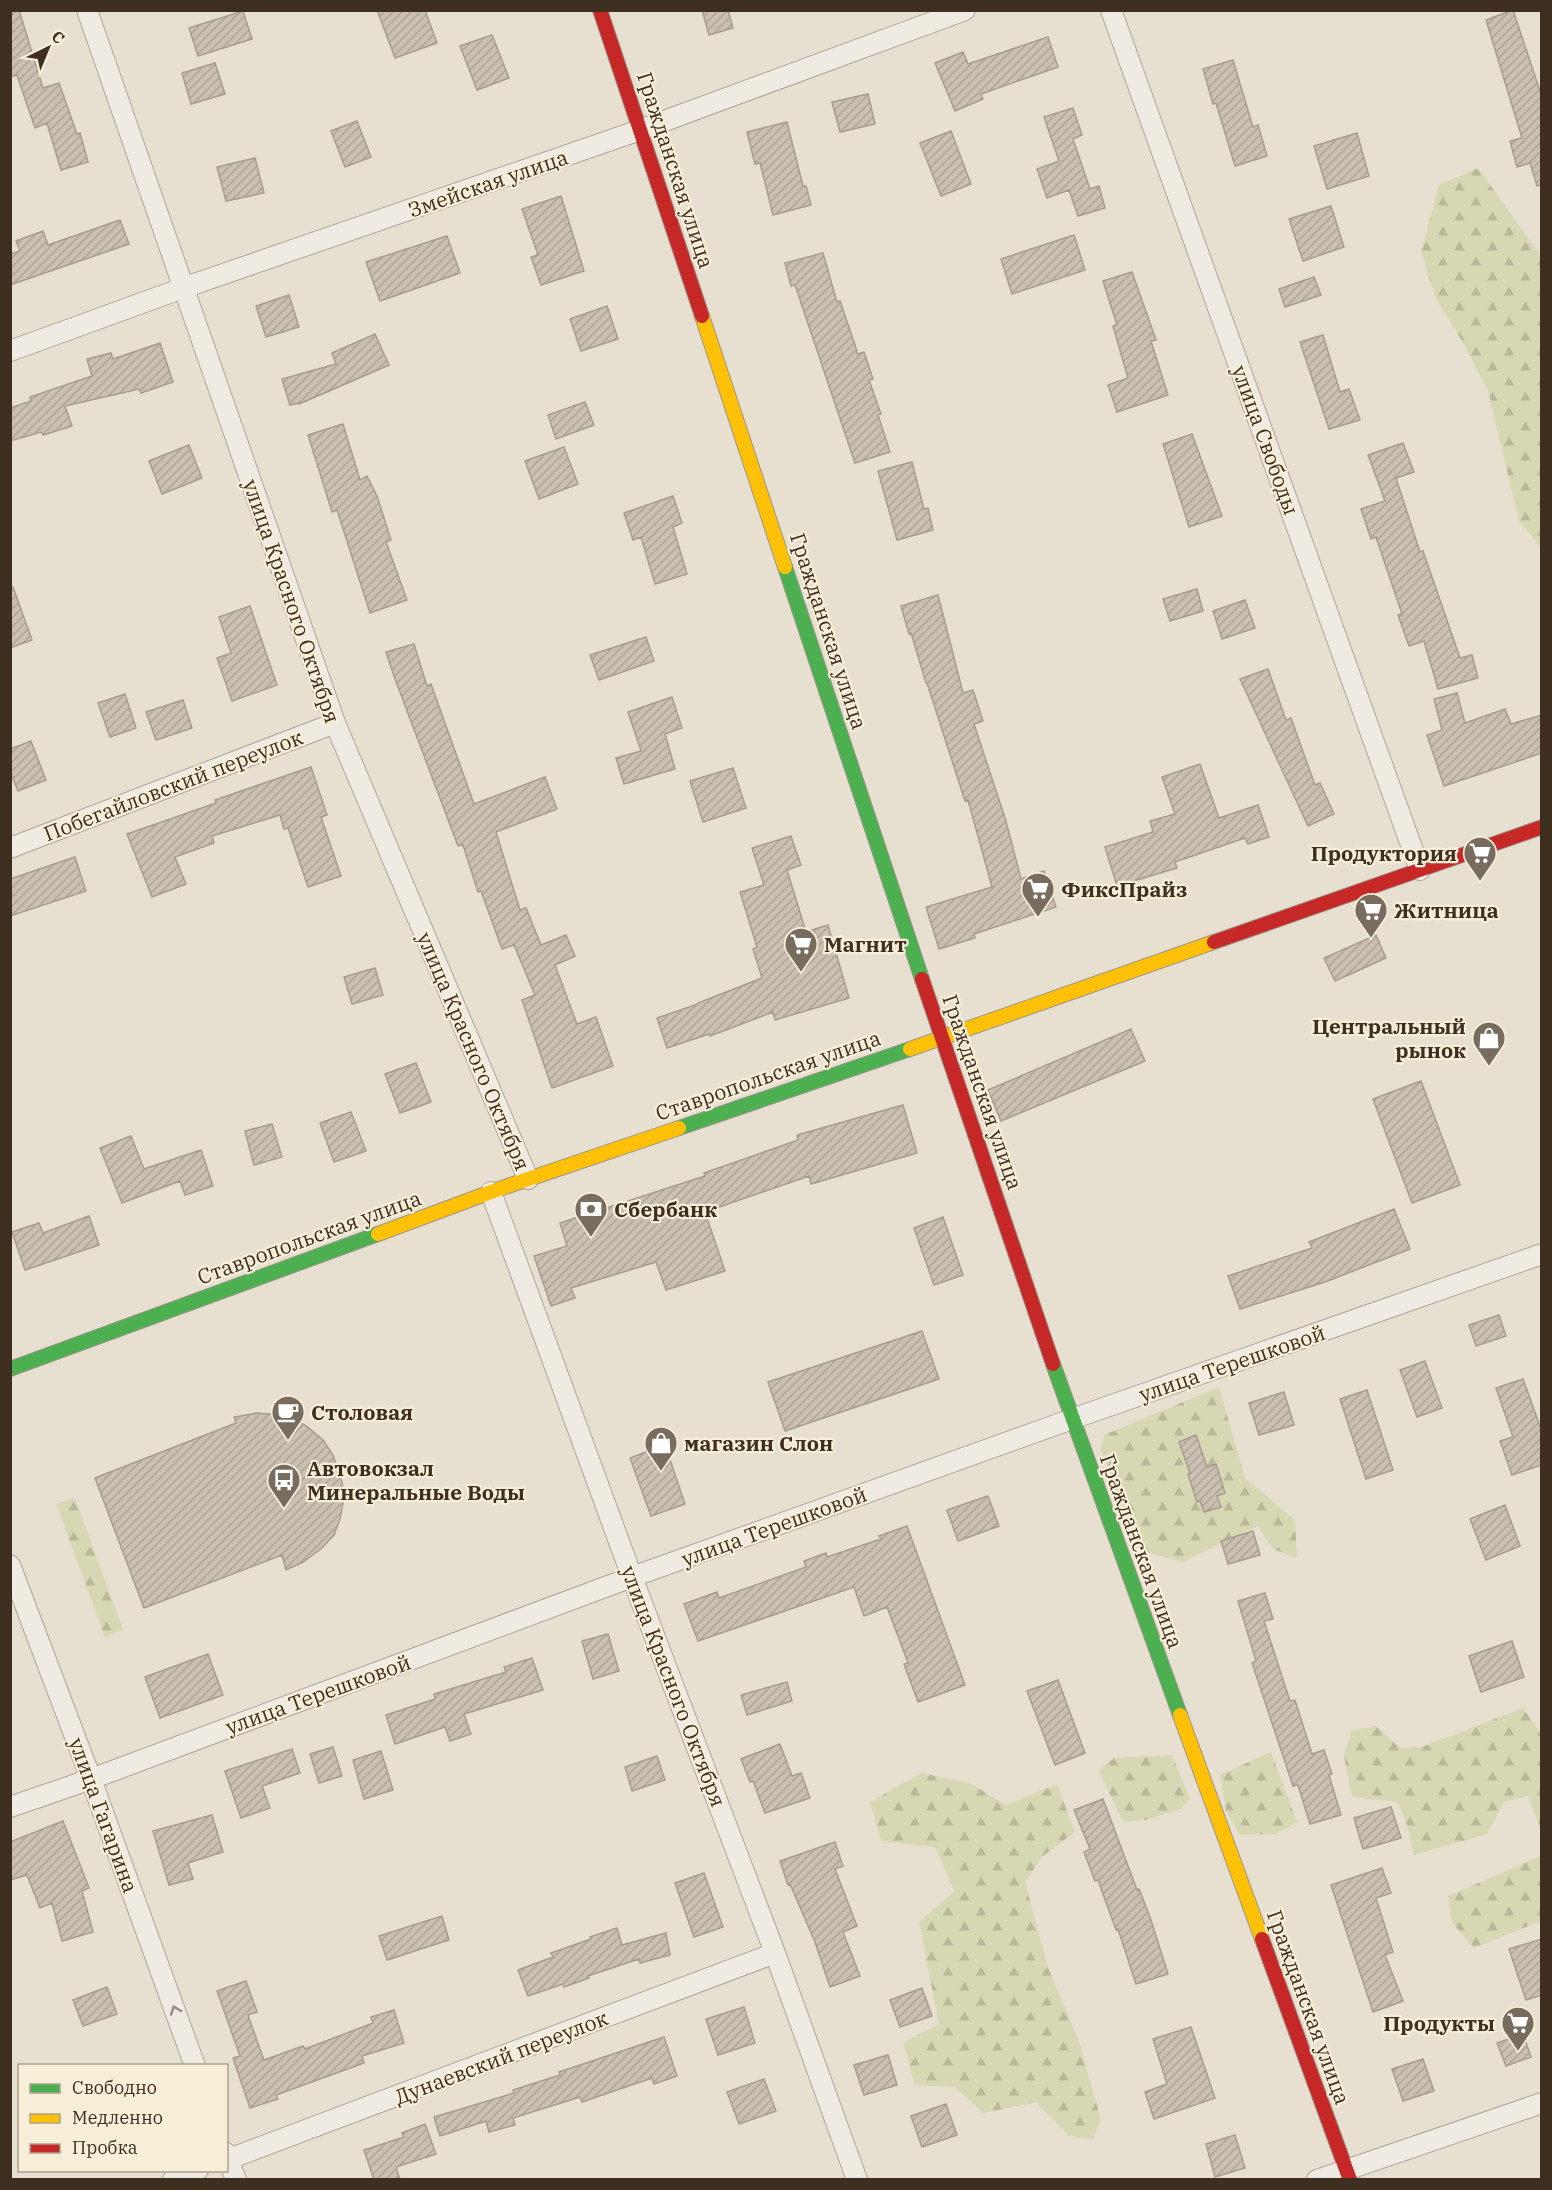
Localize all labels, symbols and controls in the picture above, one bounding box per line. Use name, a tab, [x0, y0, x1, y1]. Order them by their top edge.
north arrow	[18, 18, 78, 78]
text: С	[48, 26, 69, 48]
street label: Гражданская улица	[631, 68, 721, 272]
street label: Змейская улица	[404, 143, 572, 223]
street label: улица Свободы	[1226, 361, 1306, 519]
street label: улица Красного Октября	[237, 475, 347, 727]
street label: Гражданская улица	[784, 529, 874, 733]
street label: Побегайловский переулок	[39, 723, 307, 847]
supermarket icon: Продуктория	[1462, 835, 1498, 882]
place label: Продуктория	[1311, 839, 1457, 867]
supermarket icon: ФиксПрайз	[1020, 871, 1056, 918]
place label: ФиксПрайз	[1061, 875, 1187, 903]
supermarket icon: Житница	[1353, 892, 1389, 939]
place label: Житница	[1394, 896, 1499, 924]
supermarket icon: Магнит	[783, 926, 819, 973]
street label: улица Красного Октября	[411, 928, 537, 1174]
place label: Магнит	[824, 930, 907, 958]
street label: Гражданская улица	[936, 991, 1030, 1193]
place label: Центральный рынок	[1312, 1012, 1466, 1064]
shop icon: Центральный рынок	[1471, 1020, 1507, 1067]
street label: Ставропольская улица	[652, 1023, 884, 1127]
street label: Ставропольская улица	[193, 1183, 425, 1291]
bank icon: Сбербанк	[573, 1191, 609, 1238]
place label: Сбербанк	[614, 1195, 717, 1223]
street label: улица Терешковой	[1135, 1318, 1329, 1408]
cafe icon: Столовая	[270, 1394, 306, 1441]
place label: Столовая	[311, 1398, 413, 1426]
shop icon: магазин Слон	[643, 1425, 679, 1472]
place label: магазин Слон	[684, 1429, 833, 1457]
street label: Гражданская улица	[1094, 1450, 1190, 1652]
place label: Автовокзал Минеральные Воды	[307, 1454, 525, 1506]
bus stop icon: Автовокзал Минеральные Воды	[266, 1462, 302, 1509]
street label: улица Терешковой	[678, 1479, 870, 1573]
street label: улица Красного Октября	[615, 1561, 733, 1811]
street label: улица Терешковой	[222, 1647, 414, 1741]
street label: улица Гагарина	[63, 1734, 145, 1896]
street label: Гражданская улица	[1261, 1906, 1357, 2108]
street label: Дунаевский переулок	[390, 2003, 612, 2111]
supermarket icon: Продукты	[1500, 2005, 1536, 2052]
one-way arrow	[170, 2006, 183, 2016]
place label: Продукты	[1383, 2009, 1495, 2037]
legend	[18, 2064, 228, 2172]
text: Свободно	[72, 2076, 157, 2099]
text: Медленно	[72, 2106, 163, 2129]
text: Пробка	[72, 2136, 138, 2159]

